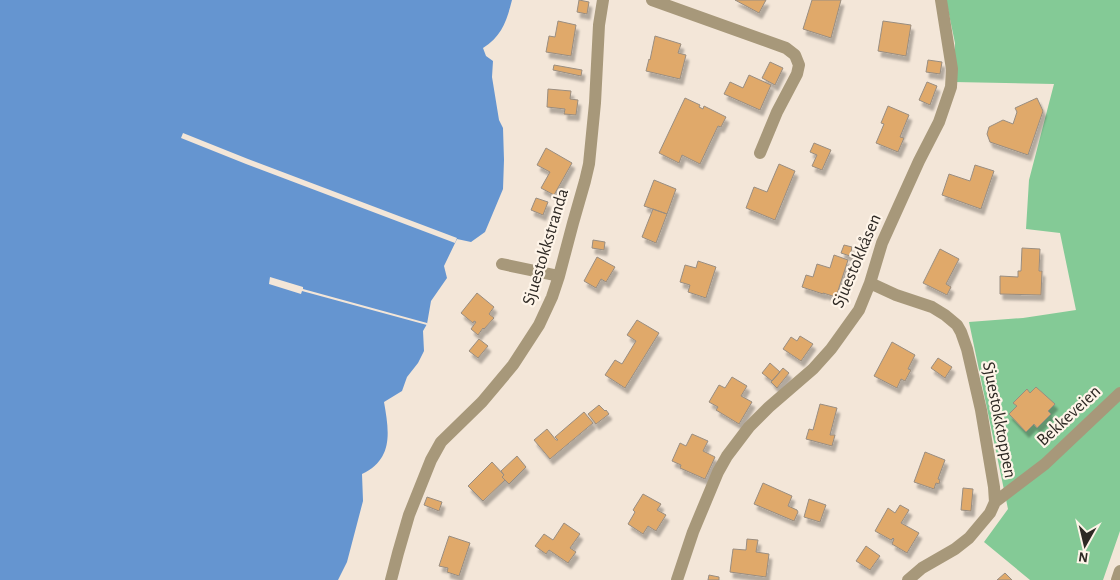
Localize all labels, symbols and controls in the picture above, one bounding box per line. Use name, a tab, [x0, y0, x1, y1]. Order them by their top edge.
street label: Sjuestokkstranda	[520, 186, 572, 308]
street label: Sjuestokkåsen	[829, 211, 885, 311]
street label: Sjuestokktoppen	[979, 360, 1019, 480]
street label: Bekkeveien	[1034, 382, 1104, 450]
north arrow	[1060, 520, 1110, 570]
text: N	[1078, 549, 1089, 564]

